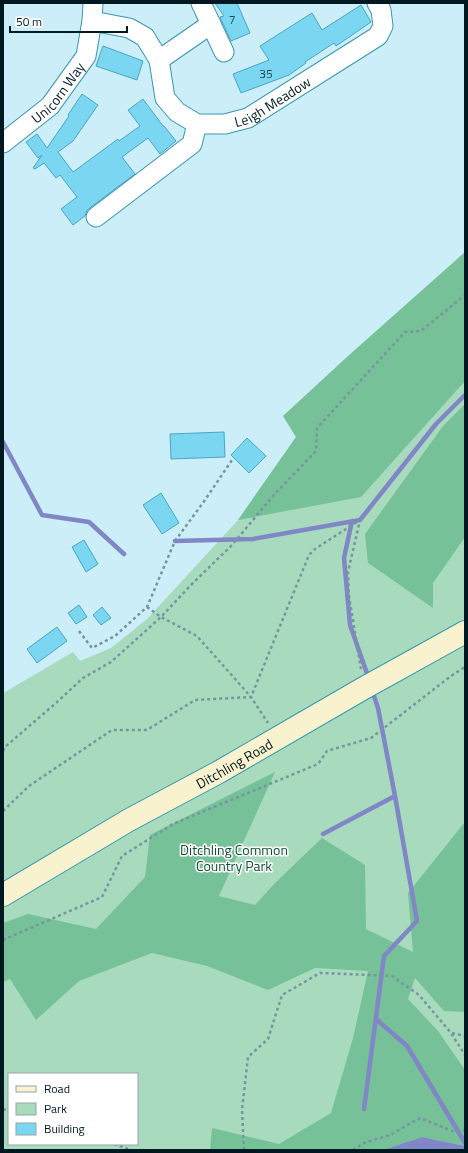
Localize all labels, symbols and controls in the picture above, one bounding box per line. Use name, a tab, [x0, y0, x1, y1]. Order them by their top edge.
scale bar	[10, 8, 127, 34]
house number: 7	[229, 10, 235, 29]
text: 50 m	[16, 12, 42, 31]
street label: Unicorn Way	[26, 57, 89, 128]
house number: 35	[259, 64, 273, 83]
street label: Leigh Meadow	[232, 71, 315, 132]
street label: Ditchling Road	[192, 733, 276, 793]
park label: Ditchling Common Country Park	[180, 839, 288, 876]
legend	[8, 1073, 138, 1145]
text: Road	[44, 1079, 70, 1098]
text: Park	[44, 1099, 67, 1118]
text: Building	[44, 1119, 85, 1138]

